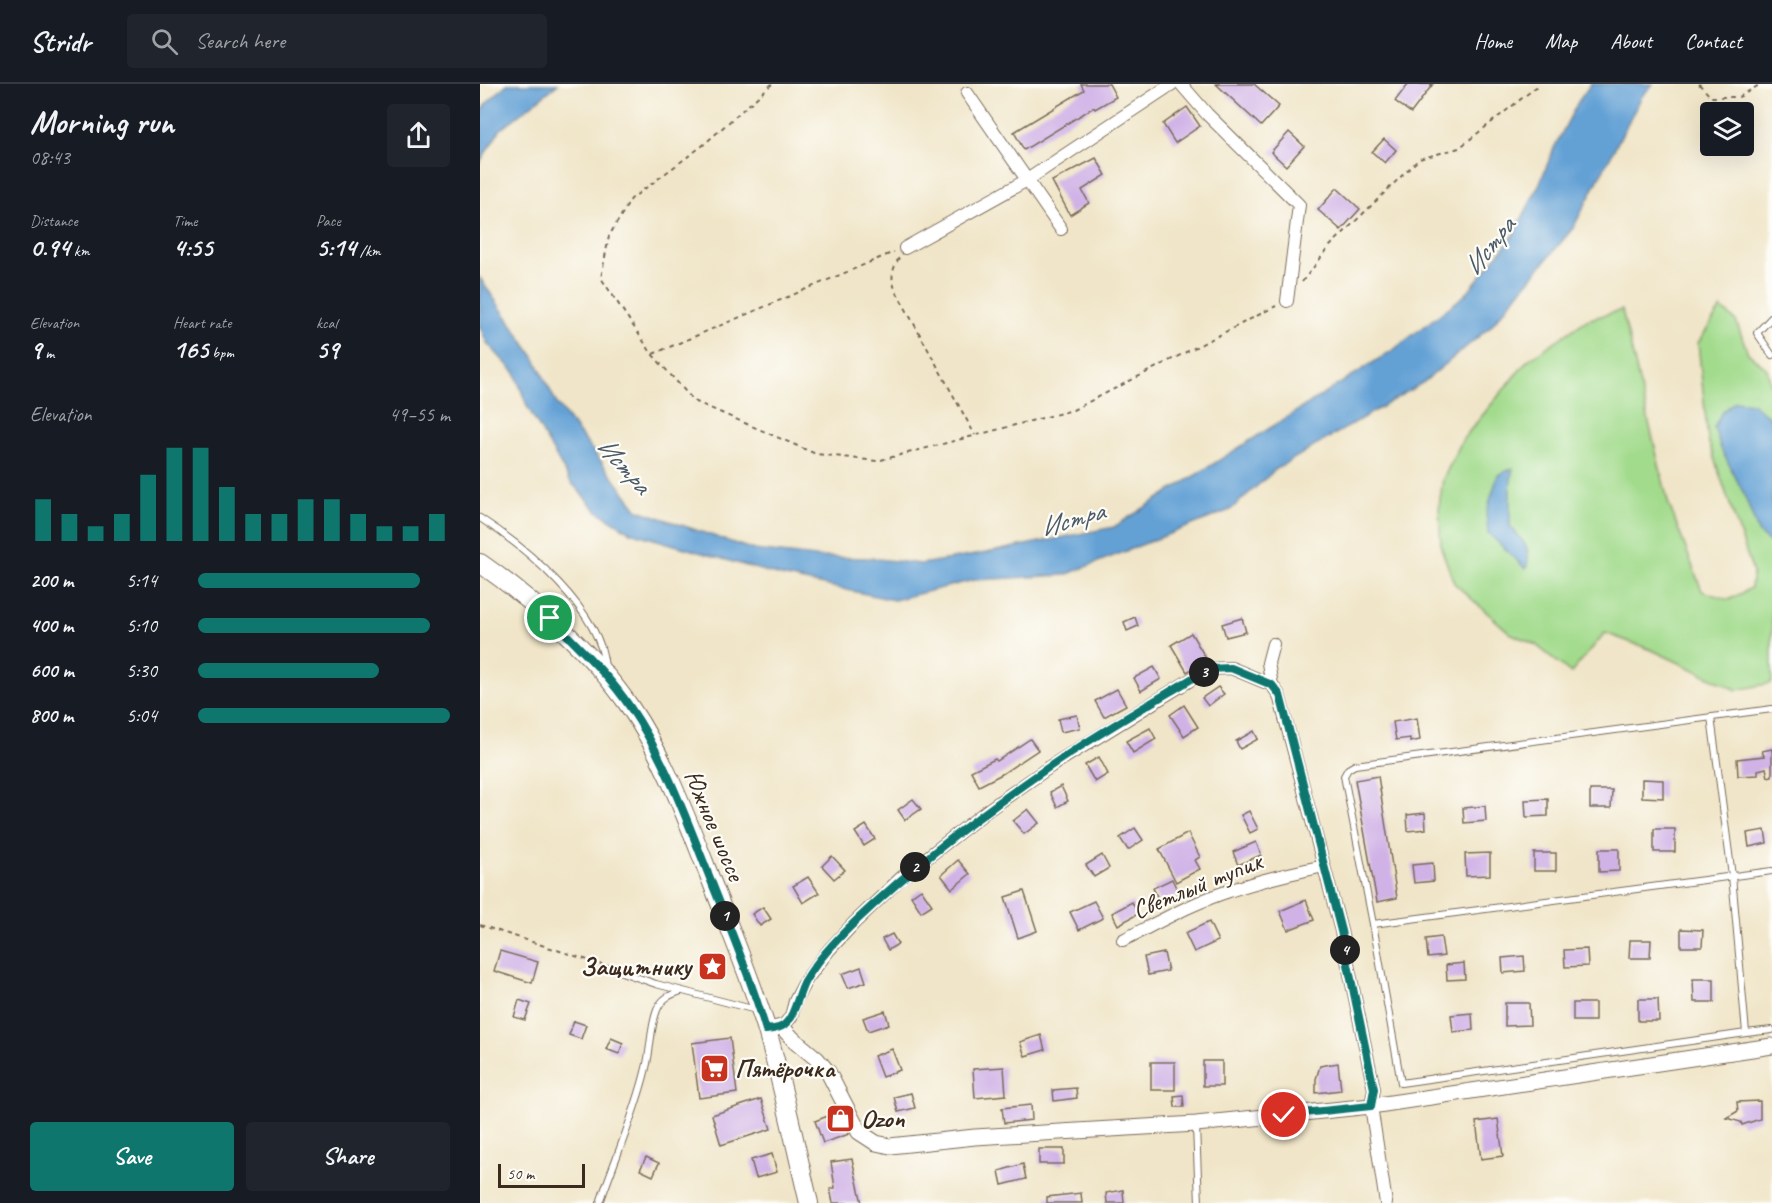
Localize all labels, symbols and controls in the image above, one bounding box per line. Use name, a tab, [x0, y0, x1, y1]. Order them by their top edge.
search box	[127, 14, 547, 68]
text: Stridr	[30, 24, 91, 59]
icon: search	[148, 25, 181, 58]
text: Search here	[196, 27, 285, 55]
text: Home	[1474, 28, 1512, 54]
text: Map	[1545, 28, 1577, 54]
text: About	[1610, 28, 1652, 54]
text: Contact	[1685, 28, 1742, 54]
text: Morning run	[30, 101, 174, 143]
map controls	[1700, 102, 1754, 156]
button: layers	[1700, 102, 1754, 156]
button: share	[387, 104, 450, 167]
text: 08:43	[30, 145, 70, 170]
water label: Истра	[1456, 208, 1524, 282]
text: Distance	[30, 211, 78, 231]
text: Time	[173, 211, 197, 231]
text: Pace	[316, 211, 341, 231]
text: 0.94	[30, 231, 70, 264]
text: 4:55	[173, 231, 212, 264]
text: 5:14	[316, 231, 356, 264]
text: km	[70, 241, 89, 261]
text: /km	[356, 241, 381, 261]
text: Elevation	[30, 313, 79, 333]
text: Heart rate	[173, 313, 231, 333]
text: kcal	[316, 313, 337, 333]
text: 9	[30, 333, 41, 366]
text: 165	[173, 333, 208, 366]
text: 59	[316, 333, 339, 366]
text: m	[41, 343, 54, 363]
text: bpm	[208, 343, 234, 363]
text: Elevation	[30, 402, 92, 427]
text: 49–55 m	[389, 402, 450, 427]
water label: Истра	[590, 429, 660, 502]
water label: Истра	[1036, 493, 1110, 544]
text: 200 m	[30, 568, 73, 593]
text: 5:14	[126, 568, 157, 593]
pin	[524, 592, 575, 643]
icon: arrive	[533, 601, 566, 634]
text: 400 m	[30, 613, 73, 638]
text: 5:10	[126, 613, 157, 638]
pin: 3	[1189, 657, 1219, 687]
text: 600 m	[30, 658, 74, 683]
text: 5:30	[126, 658, 157, 683]
text: 3	[1200, 662, 1208, 682]
text: 800 m	[30, 703, 73, 728]
text: 5:04	[126, 703, 157, 728]
street label: Южное шоссе	[676, 765, 754, 888]
street label: Светлый тупик	[1127, 844, 1268, 926]
pin: 2	[900, 852, 930, 882]
text: 2	[911, 857, 919, 877]
pin: 1	[710, 901, 740, 931]
text: 1	[721, 906, 729, 926]
pin: 4	[1330, 935, 1360, 965]
text: 4	[1341, 940, 1349, 960]
place label: Защитнику	[580, 950, 694, 983]
place icon: Защитнику	[696, 950, 728, 982]
supermarket icon: Пятёрочка	[698, 1052, 730, 1084]
place label: Пятёрочка	[735, 1052, 836, 1085]
pin	[1258, 1089, 1309, 1140]
icon: check	[1267, 1098, 1300, 1131]
shop icon: Ozon	[824, 1102, 856, 1134]
place label: Ozon	[861, 1102, 906, 1135]
button: Save	[30, 1122, 234, 1191]
button: Share	[246, 1122, 450, 1191]
scale bar	[498, 1161, 585, 1188]
text: 50 m	[507, 1164, 534, 1184]

